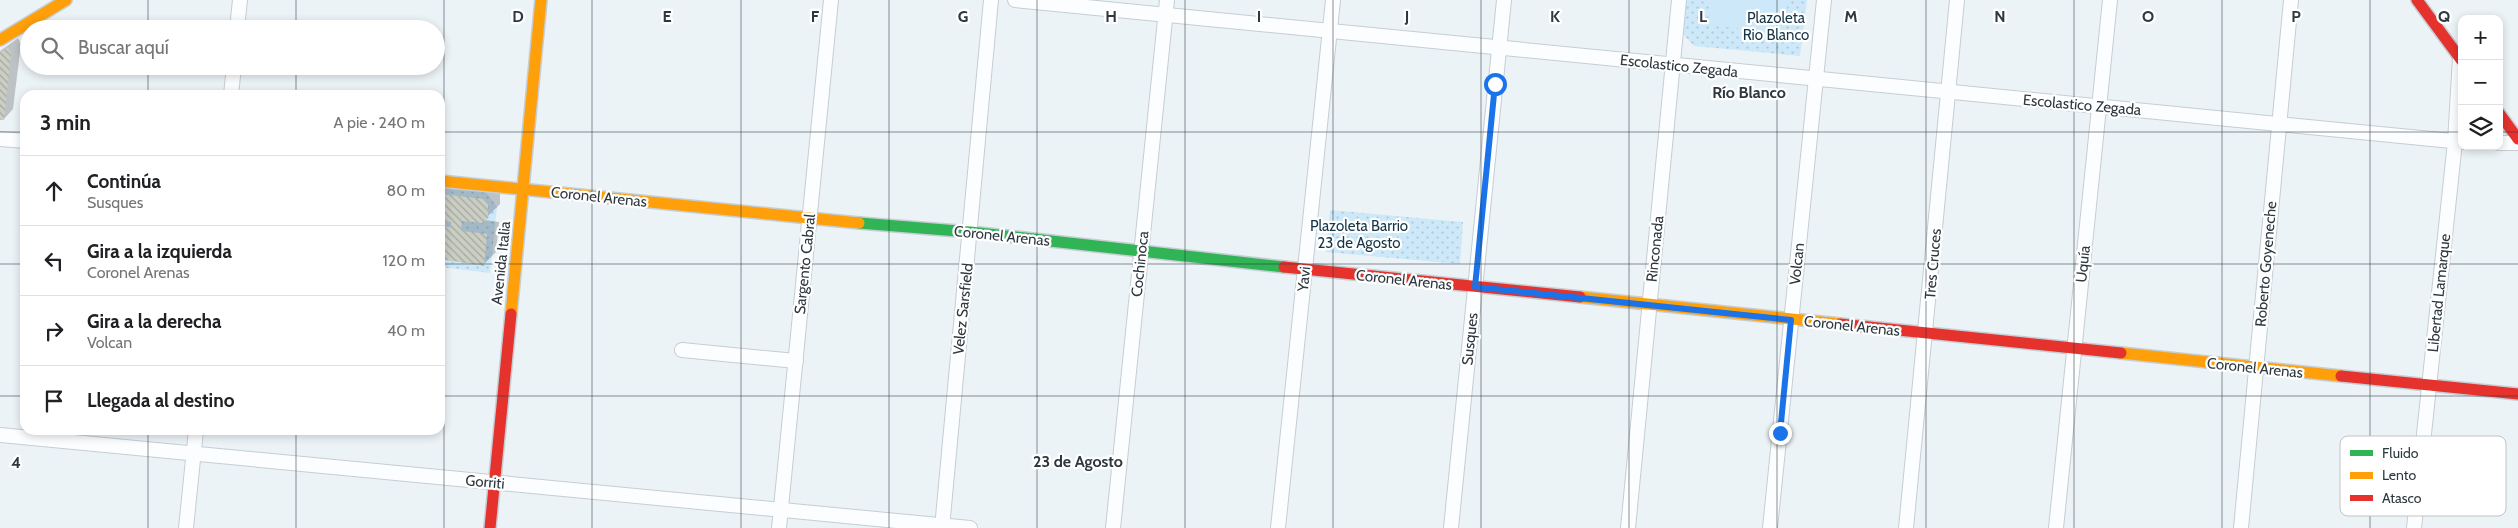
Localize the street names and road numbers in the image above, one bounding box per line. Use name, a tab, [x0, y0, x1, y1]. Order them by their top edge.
street label: Escolastico Zegada	[1619, 51, 1740, 81]
street label: Escolastico Zegada	[2022, 91, 2143, 119]
street label: Coronel Arenas	[550, 183, 648, 211]
street label: Roberto Goyeneche	[2252, 200, 2280, 328]
street label: Sargento Cabral	[791, 212, 819, 315]
street label: Rinconada	[1643, 214, 1668, 283]
street label: Avenida Italia	[488, 220, 514, 306]
street label: Coronel Arenas	[953, 222, 1051, 250]
street label: Tres Cruces	[1921, 228, 1945, 300]
street label: Cochinoca	[1128, 229, 1152, 298]
street label: Libertad Lamarque	[2424, 233, 2454, 353]
street label: Volcan	[1786, 242, 1808, 286]
street label: Uquía	[2072, 244, 2094, 283]
street label: Velez Sarsfield	[949, 262, 977, 356]
street label: Yavi	[1294, 266, 1314, 293]
street label: Coronel Arenas	[1355, 266, 1453, 294]
street label: Susques	[1458, 312, 1482, 366]
street label: Coronel Arenas	[1803, 312, 1901, 340]
street label: Coronel Arenas	[2206, 354, 2304, 382]
street label: Gorriti	[465, 471, 505, 493]

